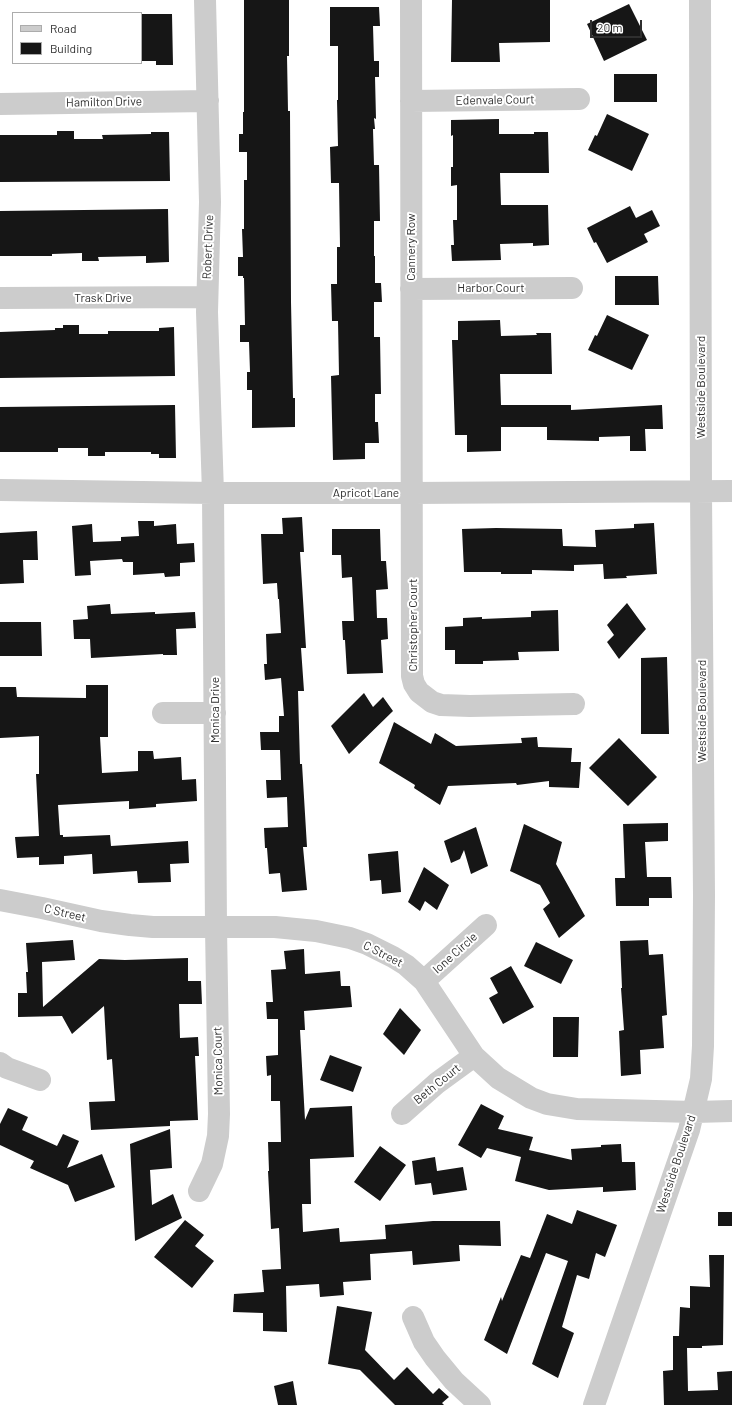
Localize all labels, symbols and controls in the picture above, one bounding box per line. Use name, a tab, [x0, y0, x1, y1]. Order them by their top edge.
legend	[12, 12, 142, 64]
scale bar	[592, 12, 644, 38]
text: 20 m	[597, 20, 623, 34]
text: Road	[50, 21, 77, 35]
text: Building	[50, 41, 92, 55]
street label: Edenvale Court	[455, 92, 535, 108]
street label: Hamilton Drive	[66, 94, 142, 110]
street label: Cannery Row	[404, 213, 418, 281]
street label: Robert Drive	[200, 214, 216, 280]
street label: Harbor Court	[457, 281, 525, 295]
street label: Trask Drive	[74, 291, 132, 305]
street label: Westside Boulevard	[694, 336, 708, 438]
street label: Apricot Lane	[333, 486, 399, 500]
street label: Christopher Court	[406, 579, 420, 671]
street label: Westside Boulevard	[695, 660, 709, 762]
street label: Monica Drive	[208, 677, 222, 743]
street label: C Street	[43, 901, 87, 925]
street label: Ione Circle	[430, 929, 480, 977]
street label: C Street	[361, 938, 405, 970]
street label: Monica Court	[210, 1027, 226, 1095]
street label: Beth Court	[411, 1061, 463, 1107]
street label: Westside Boulevard	[653, 1113, 699, 1215]

